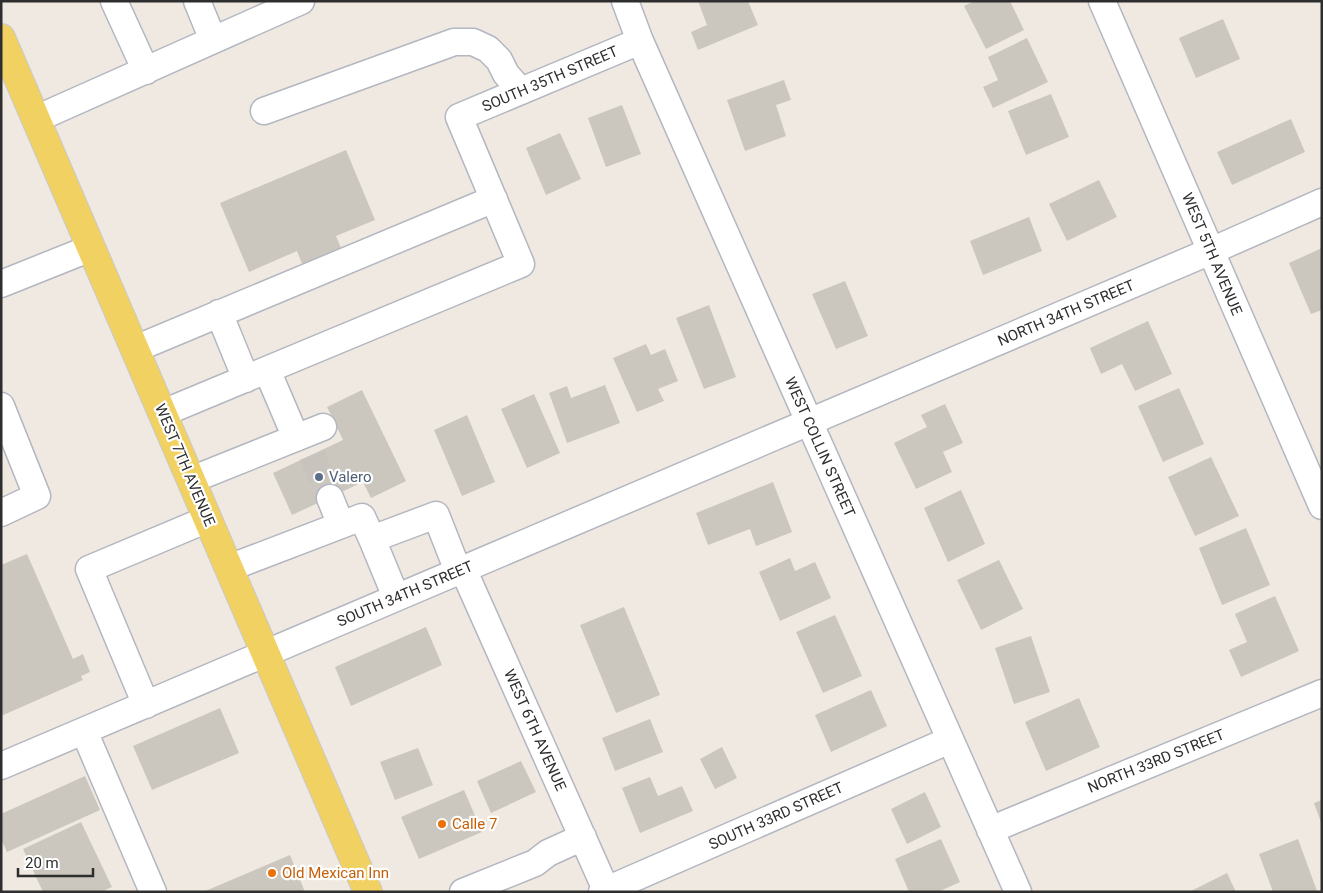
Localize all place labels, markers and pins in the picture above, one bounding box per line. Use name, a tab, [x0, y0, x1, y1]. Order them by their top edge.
place label: Valero	[329, 468, 371, 486]
marker: Valero	[313, 471, 325, 483]
place label: Calle 7	[452, 815, 497, 833]
marker: Calle 7	[436, 818, 448, 830]
place label: Old Mexican Inn	[282, 864, 389, 882]
marker: Old Mexican Inn	[266, 867, 278, 879]

